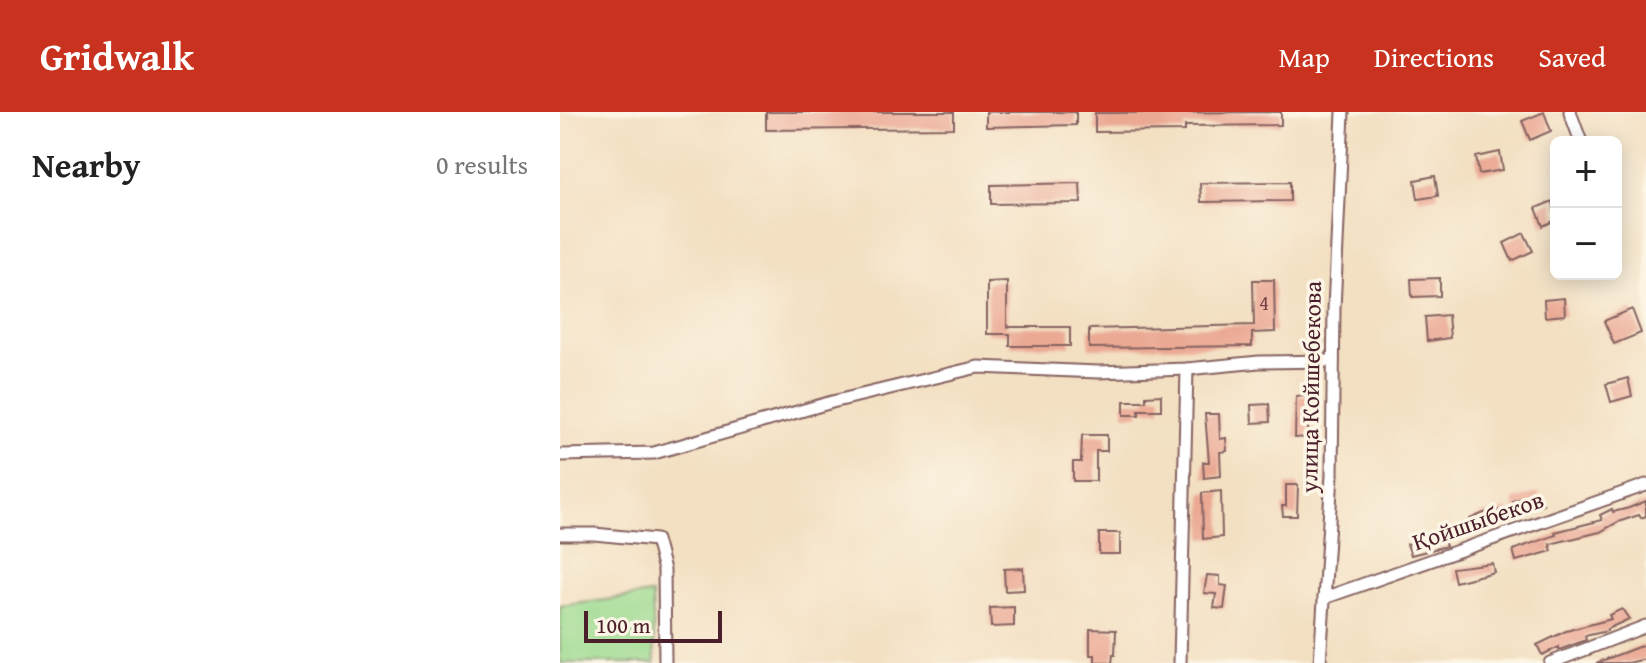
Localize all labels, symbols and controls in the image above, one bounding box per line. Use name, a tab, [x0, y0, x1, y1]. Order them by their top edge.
text: Gridwalk	[40, 28, 194, 84]
text: Map	[1278, 36, 1330, 77]
text: Directions	[1374, 36, 1494, 77]
text: Saved	[1538, 36, 1606, 77]
map controls	[1550, 136, 1622, 280]
button: +	[1550, 136, 1622, 208]
text: Nearby	[32, 140, 141, 189]
text: 0 results	[436, 145, 528, 184]
button: −	[1550, 208, 1622, 280]
street label: улица Койшебекова	[1291, 280, 1330, 494]
house number: 4	[1259, 288, 1269, 317]
street label: Қойшыбеков	[1407, 482, 1548, 559]
scale bar	[584, 607, 722, 643]
text: 100 m	[596, 609, 651, 641]

